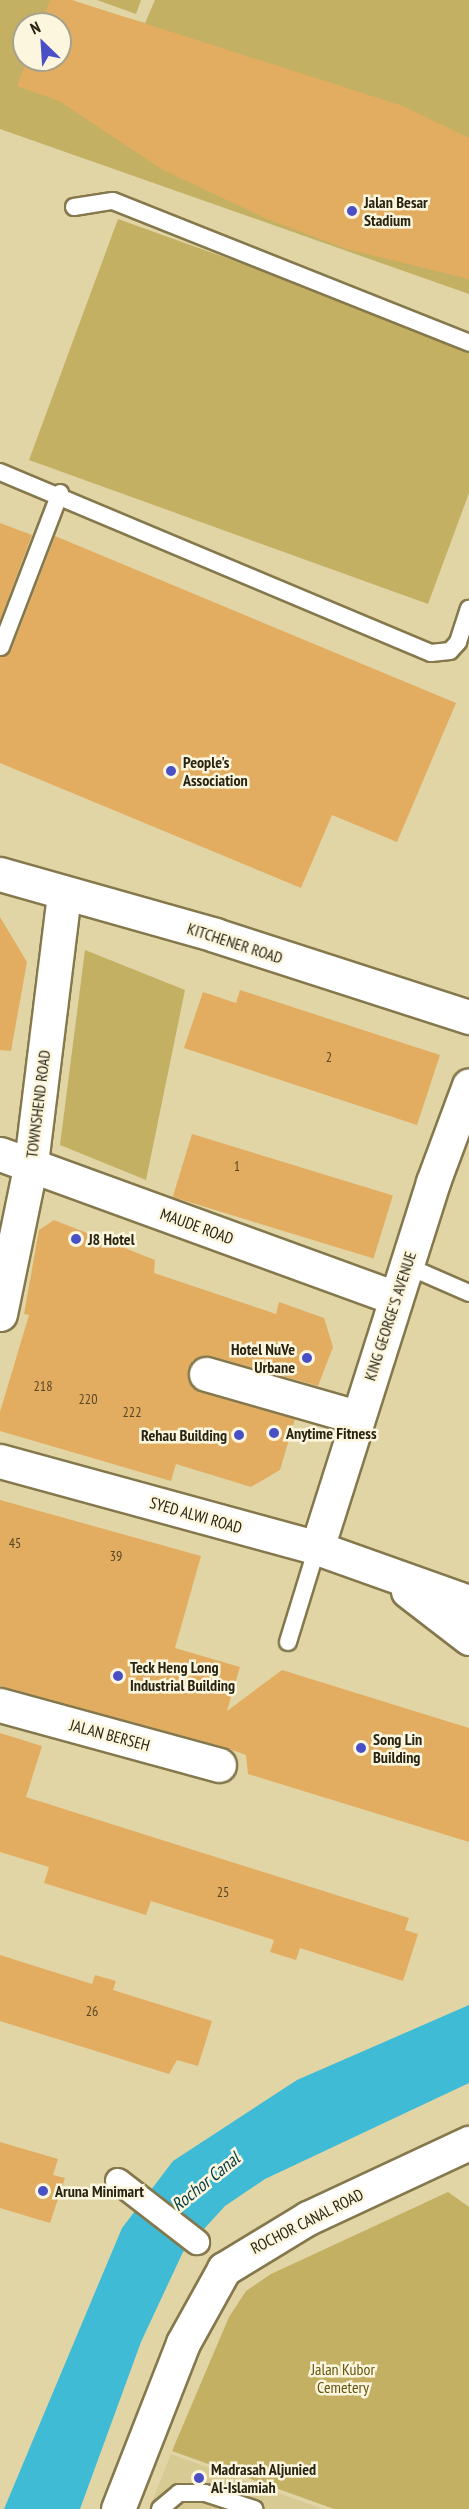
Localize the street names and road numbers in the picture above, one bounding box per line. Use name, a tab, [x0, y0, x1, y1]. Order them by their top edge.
street label: KITCHENER ROAD	[185, 919, 285, 967]
street label: TOWNSHEND ROAD	[22, 1049, 54, 1159]
street label: MAUDE ROAD	[158, 1204, 236, 1248]
street label: KING GEORGE'S AVENUE	[360, 1249, 420, 1383]
street label: SYED ALWI ROAD	[147, 1493, 245, 1537]
street label: JALAN BERSEH	[68, 1715, 152, 1755]
street label: ROCHOR CANAL ROAD	[247, 2184, 367, 2258]

